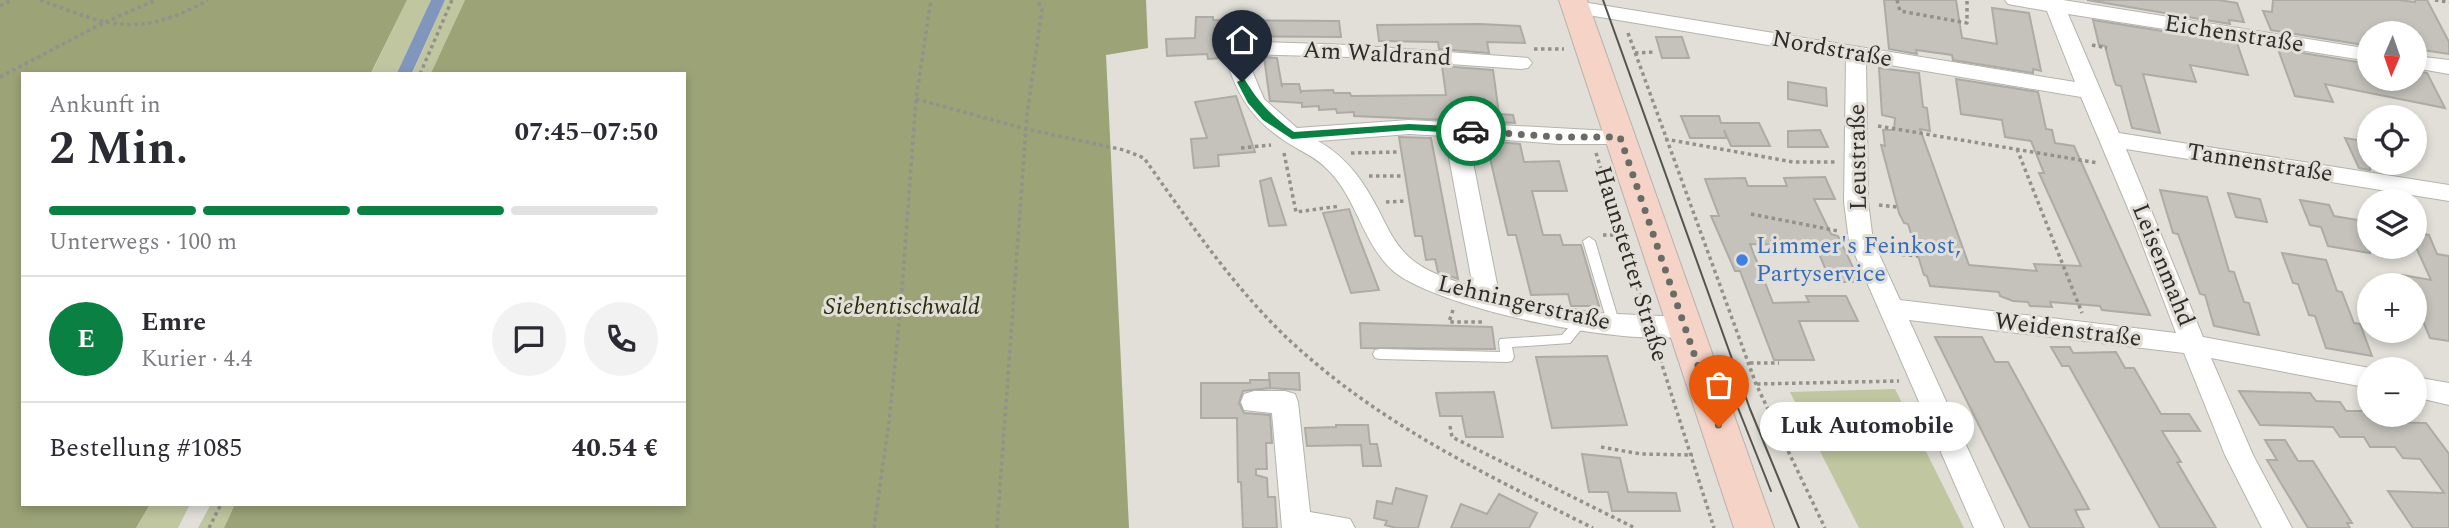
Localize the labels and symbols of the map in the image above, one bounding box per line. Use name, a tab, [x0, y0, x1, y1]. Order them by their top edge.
street label: Eichenstraße	[2162, 5, 2306, 63]
pin	[1212, 10, 1272, 82]
street label: Nordstraße	[1769, 21, 1895, 77]
north arrow	[2357, 21, 2427, 91]
street label: Am Waldrand	[1302, 32, 1452, 76]
courier	[1436, 96, 1506, 166]
street label: Leustraße	[1839, 103, 1877, 211]
street label: Tannenstraße	[2185, 134, 2335, 192]
street label: Haunstetter Straße	[1584, 162, 1678, 366]
street label: Leisenmahd	[2122, 198, 2204, 332]
place label: Limmer's Feinkost, Partyservice	[1756, 228, 1961, 292]
marker: Limmer's Feinkost, Partyservice	[1734, 252, 1750, 268]
street label: Lehningerstraße	[1434, 266, 1614, 340]
park label: Siebentischwald	[824, 289, 980, 325]
street label: Weidenstraße	[1993, 303, 2143, 357]
pin	[1689, 355, 1749, 427]
callout: Luk Automobile	[1761, 402, 1974, 452]

